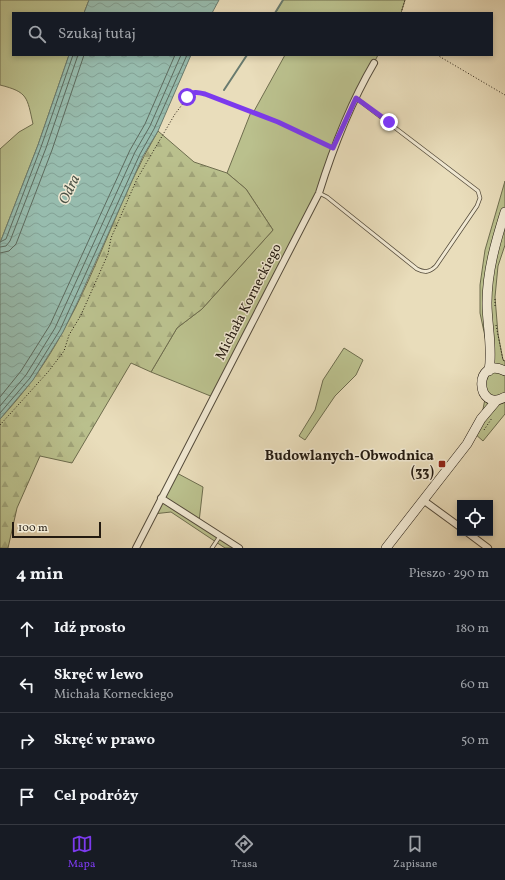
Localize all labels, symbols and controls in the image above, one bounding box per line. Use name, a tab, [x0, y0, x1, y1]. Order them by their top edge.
search box	[12, 12, 493, 56]
icon: search	[26, 23, 48, 45]
text: Szukaj tutaj	[58, 24, 136, 45]
route start	[178, 88, 196, 106]
route end	[380, 113, 398, 131]
water label: Odra	[54, 172, 86, 208]
street label: Michała Korneckiego	[211, 240, 287, 364]
place label: Budowlanych-Obwodnica (33)	[265, 447, 434, 482]
marker: Budowlanych-Obwodnica (33)	[437, 459, 447, 469]
map controls	[457, 500, 493, 536]
button: locate	[457, 500, 493, 536]
scale bar	[12, 520, 101, 539]
text: 100 m	[18, 521, 48, 536]
text: 4 min	[16, 563, 63, 586]
text: Pieszo · 290 m	[409, 565, 489, 583]
icon: ahead	[16, 618, 38, 640]
text: Idź prosto	[54, 618, 126, 639]
text: 180 m	[455, 620, 489, 638]
text: Skręć w lewo	[54, 665, 143, 686]
icon: left	[16, 674, 38, 696]
text: 60 m	[461, 676, 489, 694]
text: Michała Korneckiego	[54, 686, 173, 704]
icon: right	[16, 730, 38, 752]
text: Skręć w prawo	[54, 730, 155, 751]
text: 50 m	[461, 732, 489, 750]
icon: arrive	[16, 786, 38, 808]
text: Cel podróży	[54, 786, 138, 807]
tab: Mapa	[68, 833, 95, 872]
tab: Trasa	[231, 833, 257, 872]
tab: Zapisane	[393, 833, 437, 872]

